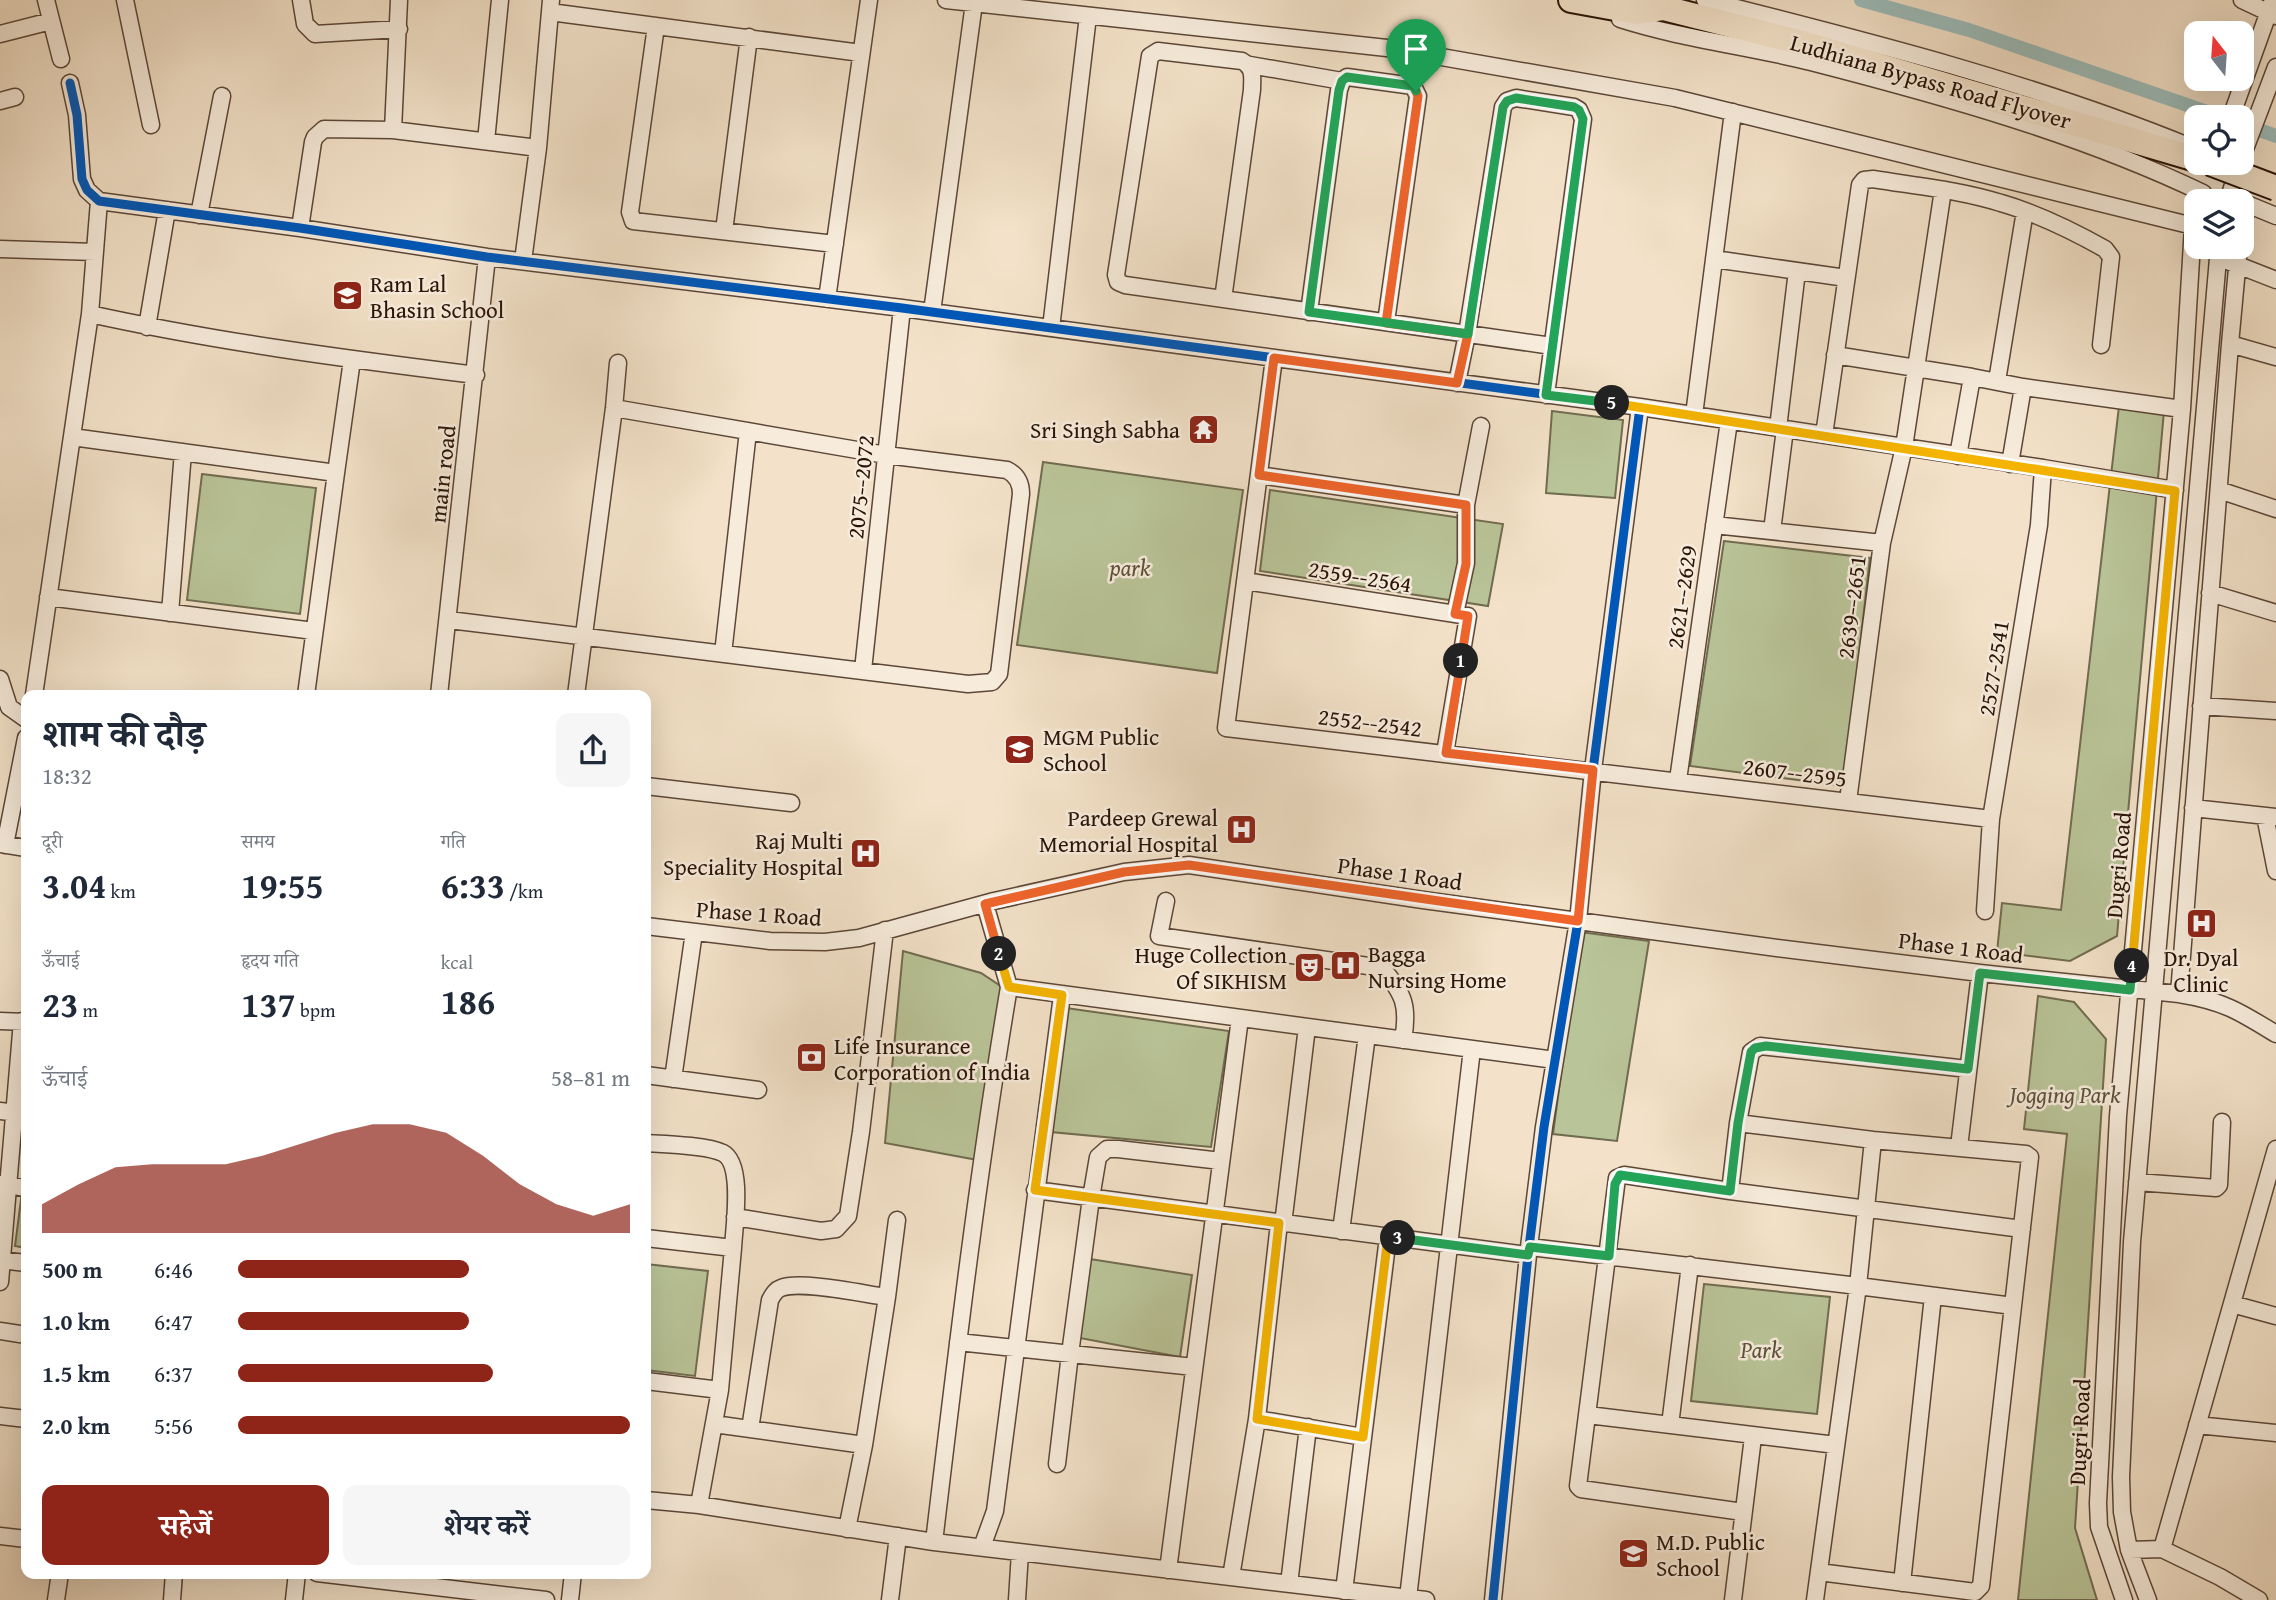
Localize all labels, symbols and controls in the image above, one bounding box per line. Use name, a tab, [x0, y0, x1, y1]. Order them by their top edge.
pin	[1386, 19, 1446, 91]
north arrow	[2184, 21, 2254, 91]
map controls	[2184, 21, 2254, 259]
street label: Ludhiana Bypass Road Flyover	[1787, 25, 2076, 137]
icon: arrive	[1397, 30, 1435, 68]
button: locate	[2184, 105, 2254, 175]
button: layers	[2184, 189, 2254, 259]
place label: Ram Lal Bhasin School	[370, 267, 504, 326]
school or university icon: Ram Lal Bhasin School	[330, 279, 364, 313]
pin: 5	[1594, 386, 1630, 420]
text: 5	[1607, 388, 1616, 416]
temple icon: Sri Singh Sabha	[1186, 412, 1220, 446]
place label: Sri Singh Sabha	[1030, 413, 1180, 446]
street label: main road	[420, 423, 464, 525]
street label: 2075--2072	[838, 433, 882, 541]
street label: 2621--2629	[1657, 543, 1705, 651]
park label: park	[1109, 551, 1151, 584]
street label: 2559--2564	[1306, 552, 1414, 600]
street label: 2639--2651	[1828, 553, 1874, 661]
street label: 2527-2541	[1969, 618, 2017, 718]
pin: 1	[1444, 644, 1478, 678]
text: 1	[1456, 646, 1465, 674]
street label: 2552--2542	[1316, 699, 1424, 745]
text: शाम की दौड़	[42, 705, 205, 761]
button: share	[556, 713, 630, 787]
place label: MGM Public School	[1043, 720, 1159, 779]
school or university icon: MGM Public School	[1003, 732, 1037, 766]
street label: 2607--2595	[1741, 749, 1849, 795]
text: 18:32	[42, 759, 92, 792]
place label: Pardeep Grewal Memorial Hospital	[1039, 801, 1218, 860]
street label: Dugri Road	[2097, 810, 2139, 920]
hospital icon: Pardeep Grewal Memorial Hospital	[1224, 813, 1258, 847]
place label: Raj Multi Speciality Hospital	[663, 824, 843, 883]
text: दूरी	[42, 827, 63, 855]
text: समय	[241, 827, 275, 855]
text: गति	[441, 827, 466, 855]
hospital icon: Raj Multi Speciality Hospital	[849, 836, 883, 870]
street label: Phase 1 Road	[1336, 848, 1465, 898]
text: 3.04	[42, 860, 106, 911]
text: 19:55	[241, 860, 324, 911]
text: 6:33	[441, 860, 505, 911]
text: km	[106, 877, 136, 905]
text: /km	[505, 877, 543, 905]
street label: Phase 1 Road	[695, 892, 823, 934]
hospital icon: Dr. Dyal Clinic	[2184, 906, 2218, 940]
street label: Phase 1 Road	[1897, 923, 2026, 971]
pin: 2	[982, 936, 1016, 972]
place label: Bagga Nursing Home	[1368, 937, 1507, 996]
place label: Huge Collection Of SIKHISM	[1135, 938, 1287, 997]
text: 2	[994, 939, 1003, 967]
place label: Dr. Dyal Clinic	[2164, 941, 2238, 1000]
text: ऊँचाई	[42, 946, 79, 974]
text: हृदय गति	[241, 946, 299, 974]
text: kcal	[441, 948, 473, 976]
pin: 4	[2114, 948, 2150, 984]
hospital icon: Bagga Nursing Home	[1328, 949, 1362, 983]
theatre icon: Huge Collection Of SIKHISM	[1293, 950, 1327, 984]
text: 4	[2127, 951, 2136, 979]
text: 186	[441, 976, 495, 1027]
text: 23	[42, 979, 78, 1030]
text: 137	[241, 979, 296, 1030]
text: m	[78, 996, 98, 1024]
text: bpm	[296, 996, 336, 1024]
place label: Life Insurance Corporation of India	[834, 1029, 1030, 1088]
bank icon: Life Insurance Corporation of India	[794, 1041, 828, 1075]
text: ऊँचाई	[42, 1061, 87, 1094]
text: 58–81 m	[551, 1061, 630, 1094]
park label: Jogging Park	[2006, 1078, 2121, 1111]
pin: 3	[1380, 1220, 1416, 1256]
text: 3	[1393, 1223, 1402, 1251]
text: 500 m	[42, 1253, 103, 1286]
text: 6:46	[154, 1253, 193, 1286]
text: 1.0 km	[42, 1305, 110, 1338]
text: 6:47	[154, 1305, 193, 1338]
park label: Park	[1740, 1333, 1782, 1366]
text: 1.5 km	[42, 1357, 110, 1390]
text: 6:37	[154, 1357, 193, 1390]
street label: Dugri Road	[2060, 1377, 2098, 1486]
text: 2.0 km	[42, 1409, 110, 1442]
text: 5:56	[154, 1409, 193, 1442]
button: सहेजें	[42, 1485, 329, 1565]
button: शेयर करें	[343, 1485, 630, 1565]
place label: M.D. Public School	[1656, 1525, 1765, 1584]
school or university icon: M.D. Public School	[1616, 1537, 1650, 1571]

